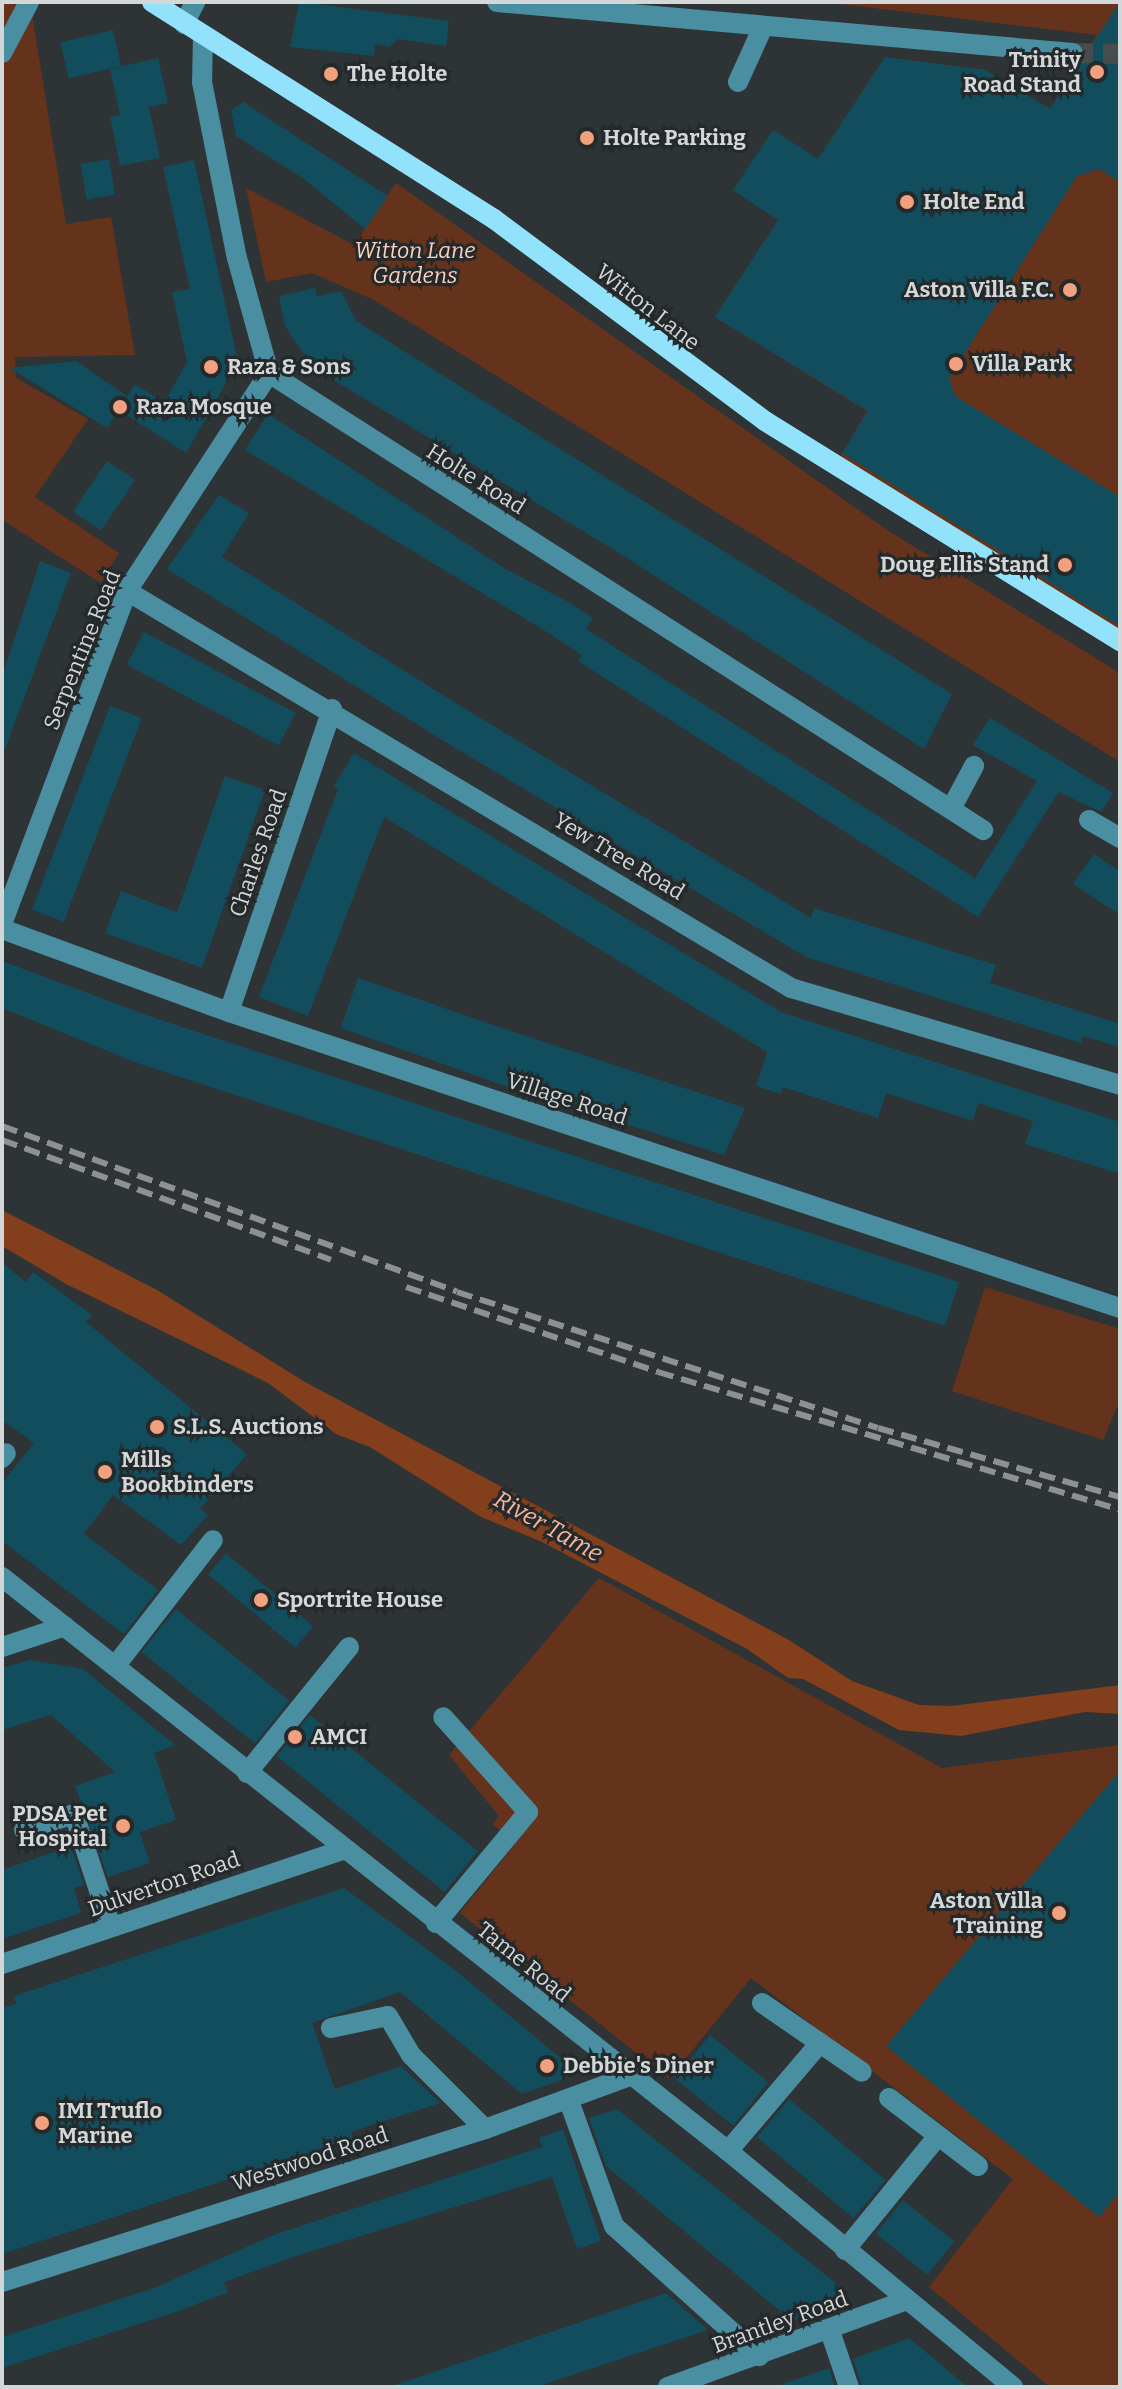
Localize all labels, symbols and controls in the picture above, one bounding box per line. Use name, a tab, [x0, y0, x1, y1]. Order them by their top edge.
place label: Trinity Road Stand	[963, 46, 1081, 98]
place label: The Holte	[347, 61, 447, 87]
marker: Trinity Road Stand	[1088, 63, 1106, 81]
marker: The Holte	[322, 65, 340, 83]
place label: Holte Parking	[603, 125, 746, 151]
marker: Holte Parking	[578, 129, 596, 147]
place label: Holte End	[923, 189, 1025, 215]
marker: Holte End	[898, 193, 916, 211]
park label: Witton Lane Gardens	[355, 237, 475, 288]
street label: Witton Lane	[591, 258, 705, 356]
place label: Aston Villa F.C.	[904, 277, 1054, 303]
marker: Aston Villa F.C.	[1061, 281, 1079, 299]
place label: Villa Park	[972, 351, 1072, 377]
place label: Raza & Sons	[227, 354, 351, 380]
marker: Villa Park	[947, 355, 965, 373]
marker: Raza & Sons	[202, 358, 220, 376]
place label: Raza Mosque	[136, 394, 272, 420]
marker: Raza Mosque	[111, 398, 129, 416]
street label: Holte Road	[422, 438, 530, 520]
place label: Doug Ellis Stand	[880, 552, 1049, 578]
marker: Doug Ellis Stand	[1056, 556, 1074, 574]
street label: Serpentine Road	[38, 566, 126, 734]
street label: Charles Road	[224, 786, 292, 920]
street label: Yew Tree Road	[549, 807, 689, 905]
street label: Village Road	[503, 1067, 631, 1131]
place label: S.L.S. Auctions	[173, 1414, 324, 1440]
marker: S.L.S. Auctions	[148, 1418, 166, 1436]
place label: Mills Bookbinders	[121, 1446, 254, 1498]
marker: Mills Bookbinders	[96, 1463, 114, 1481]
water label: River Tame	[489, 1485, 607, 1569]
place label: Sportrite House	[277, 1587, 443, 1613]
marker: Sportrite House	[252, 1591, 270, 1609]
place label: AMCI	[311, 1724, 367, 1750]
marker: AMCI	[286, 1728, 304, 1746]
place label: PDSA Pet Hospital	[12, 1800, 107, 1852]
marker: PDSA Pet Hospital	[114, 1817, 132, 1835]
street label: Dulverton Road	[85, 1846, 243, 1922]
place label: Aston Villa Training	[930, 1887, 1043, 1938]
marker: Aston Villa Training	[1050, 1904, 1068, 1922]
street label: Tame Road	[472, 1916, 576, 2008]
place label: Debbie's Diner	[563, 2053, 714, 2079]
marker: Debbie's Diner	[538, 2057, 556, 2075]
place label: IMI Truflo Marine	[58, 2097, 162, 2148]
marker: IMI Truflo Marine	[33, 2114, 51, 2132]
street label: Westwood Road	[228, 2121, 392, 2197]
street label: Brantley Road	[709, 2285, 851, 2359]

